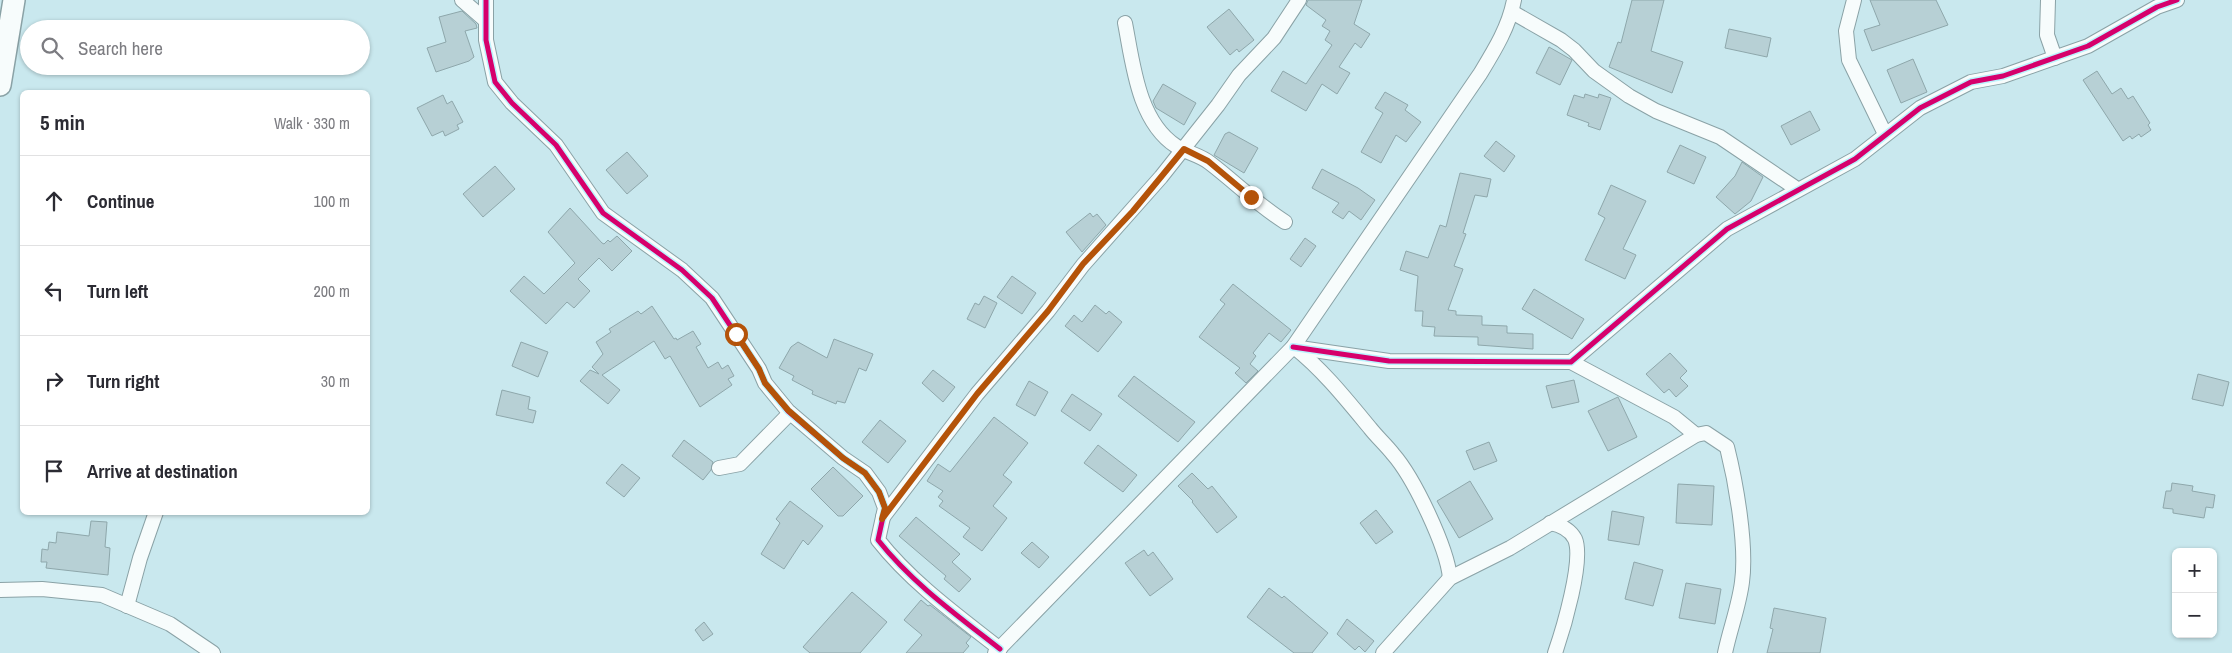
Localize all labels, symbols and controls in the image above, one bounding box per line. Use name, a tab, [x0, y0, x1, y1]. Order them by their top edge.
search box	[20, 20, 370, 75]
icon: search	[38, 34, 66, 62]
text: Search here	[78, 35, 163, 61]
text: 5 min	[40, 108, 85, 137]
text: Walk · 330 m	[274, 112, 350, 134]
route end	[1240, 186, 1263, 209]
icon: ahead	[40, 187, 68, 215]
text: Continue	[87, 188, 155, 214]
text: 100 m	[314, 190, 350, 212]
icon: left	[40, 277, 68, 305]
text: Turn left	[87, 278, 148, 304]
text: 200 m	[314, 280, 350, 302]
route start	[725, 323, 748, 346]
icon: right	[40, 367, 68, 395]
text: Turn right	[87, 368, 159, 394]
text: 30 m	[321, 370, 350, 392]
icon: arrive	[40, 457, 68, 485]
text: Arrive at destination	[87, 458, 238, 484]
map controls	[2172, 548, 2217, 638]
button: +	[2172, 548, 2217, 593]
button: −	[2172, 593, 2217, 638]

